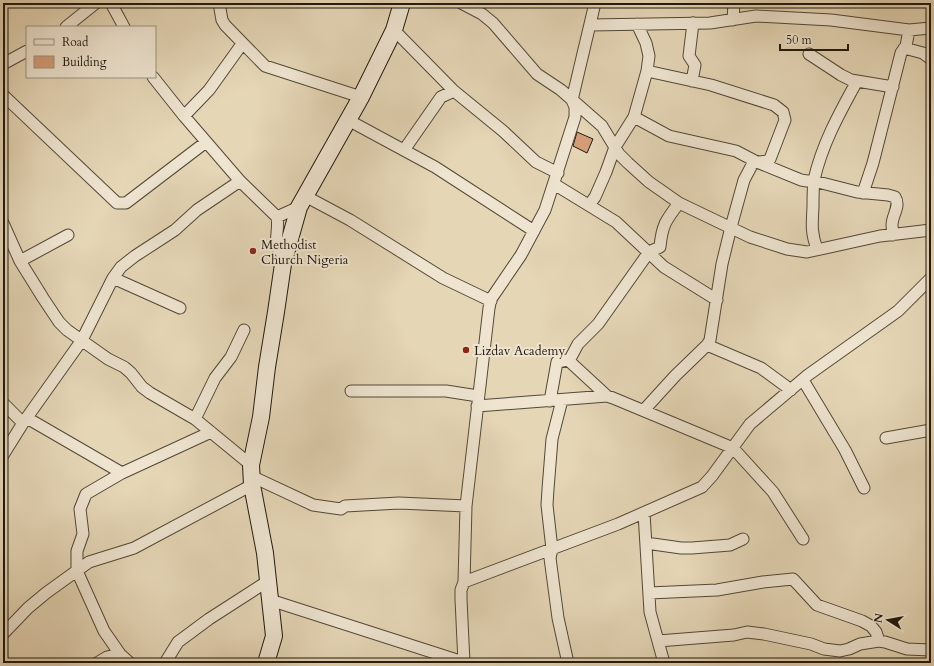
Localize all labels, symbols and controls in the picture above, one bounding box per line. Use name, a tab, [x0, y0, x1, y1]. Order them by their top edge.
legend	[26, 26, 156, 78]
scale bar	[780, 26, 848, 52]
text: 50 m	[786, 32, 813, 48]
text: Road	[62, 34, 89, 50]
text: Building	[62, 54, 107, 70]
place label: Methodist Church Nigeria	[261, 236, 349, 269]
marker: Methodist Church Nigeria	[248, 246, 258, 256]
place label: Lizdav Academy	[474, 342, 566, 360]
marker: Lizdav Academy	[461, 345, 471, 355]
north arrow	[868, 600, 908, 640]
text: N	[870, 612, 887, 624]

